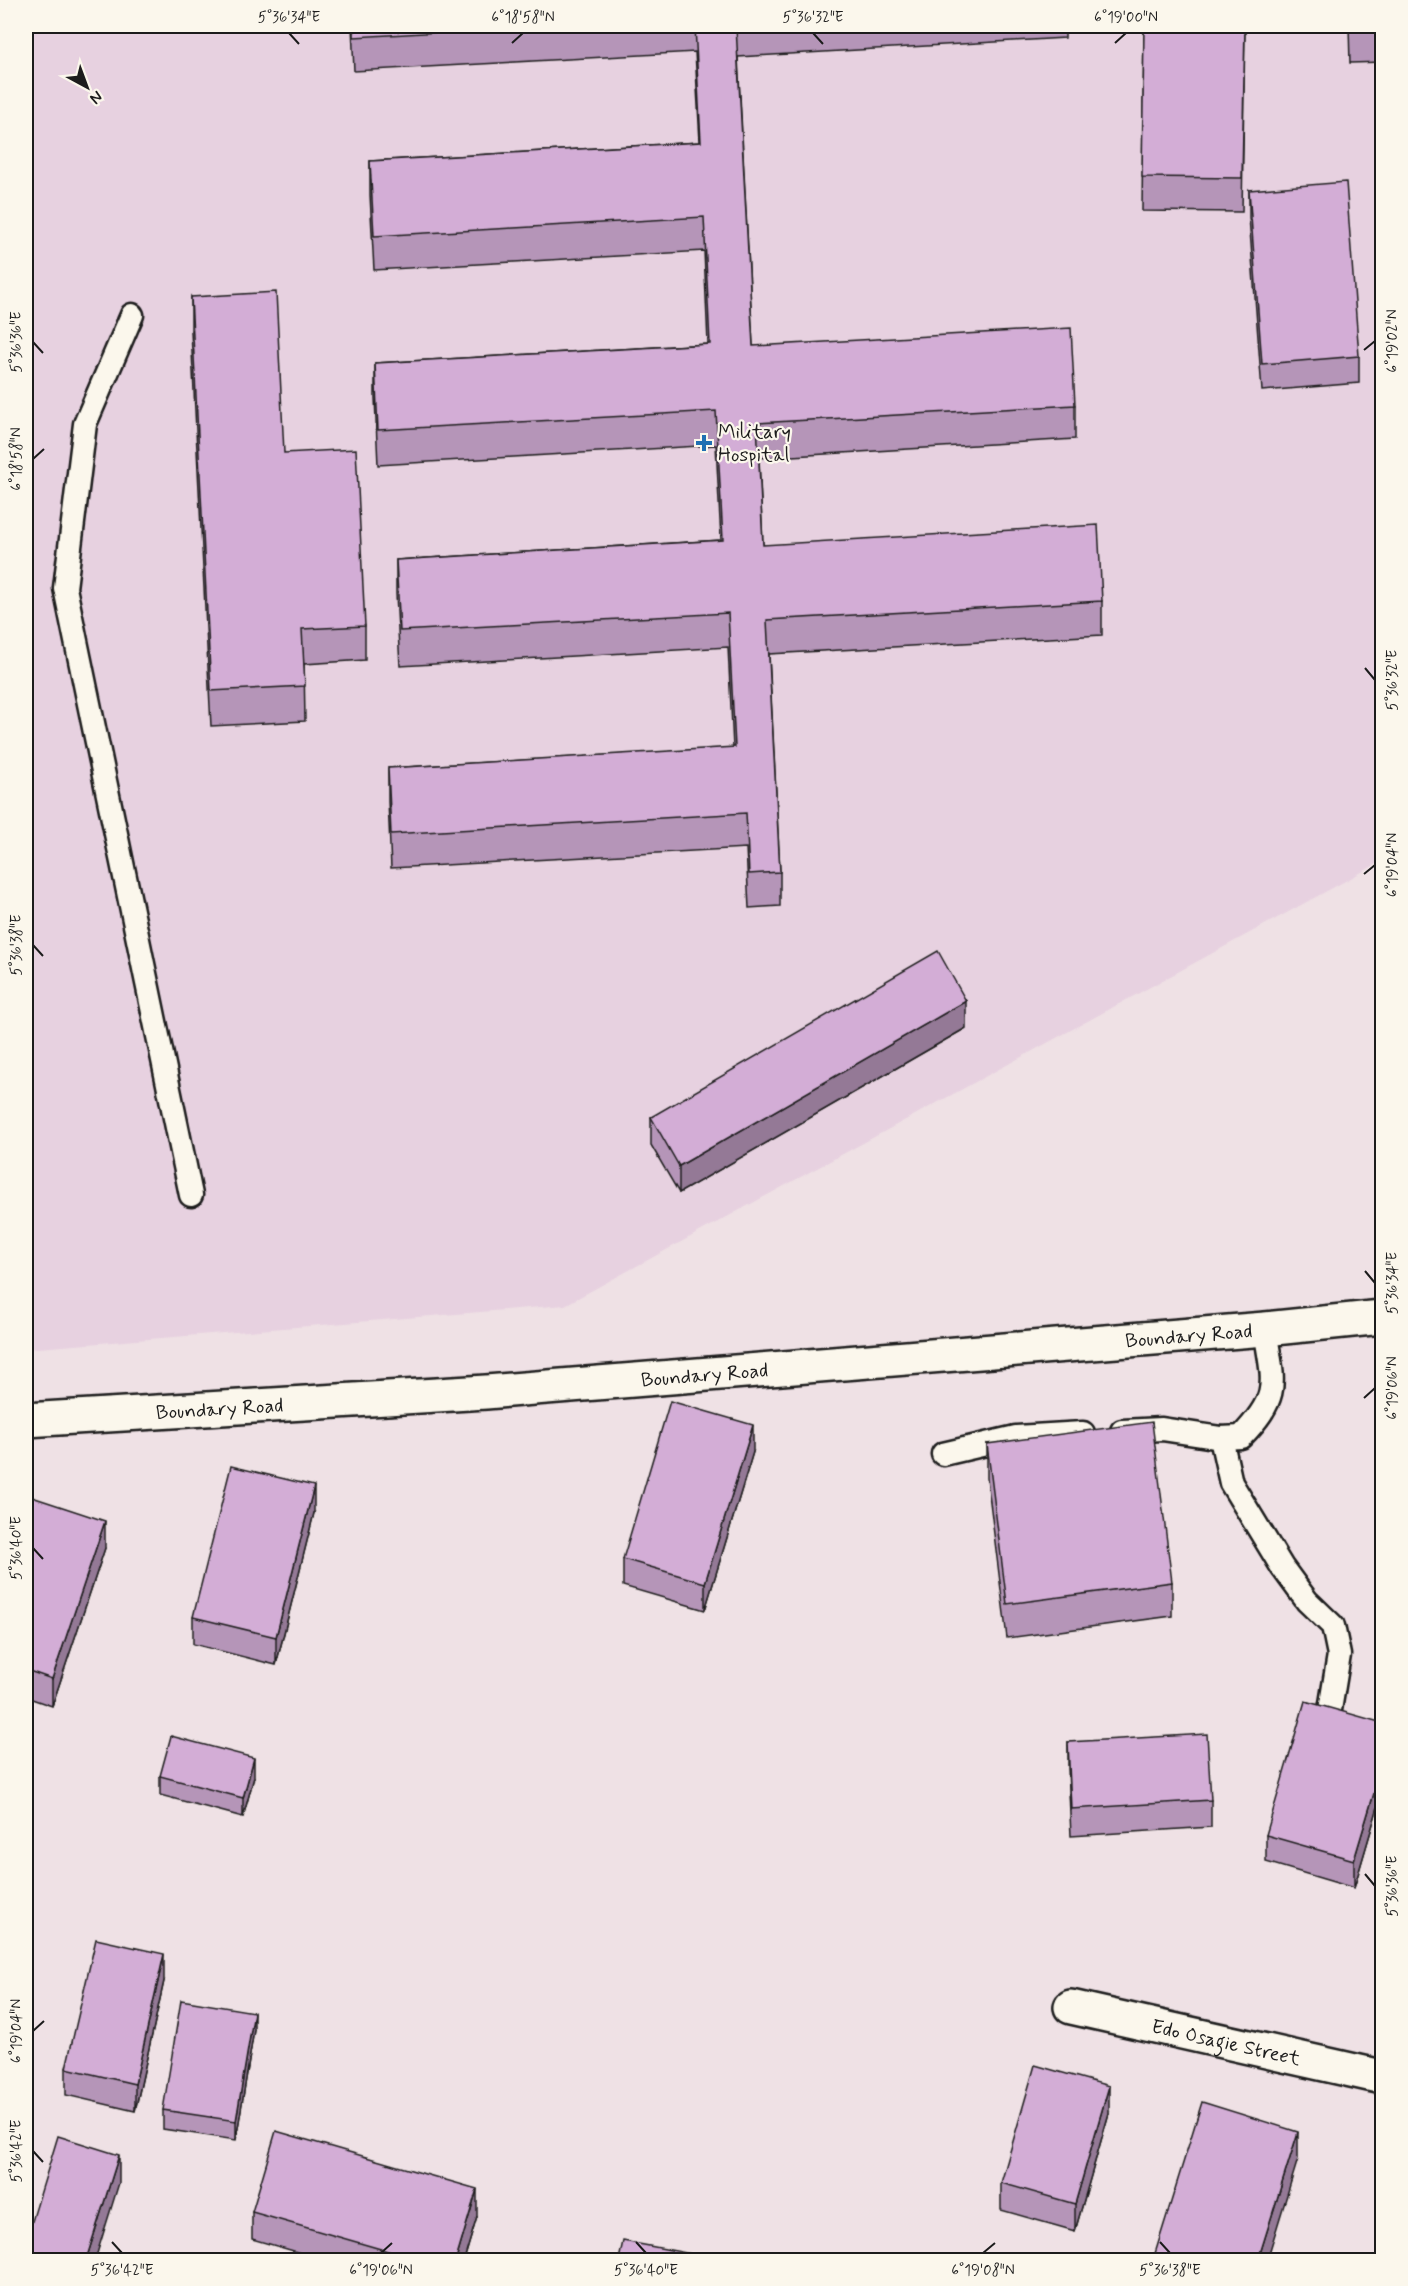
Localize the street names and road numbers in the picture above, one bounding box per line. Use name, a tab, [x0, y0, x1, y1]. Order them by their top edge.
street label: Boundary Road	[1124, 1318, 1254, 1355]
street label: Boundary Road	[640, 1357, 769, 1394]
street label: Boundary Road	[155, 1392, 284, 1427]
street label: Edo Osagie Street	[1149, 2014, 1303, 2073]

